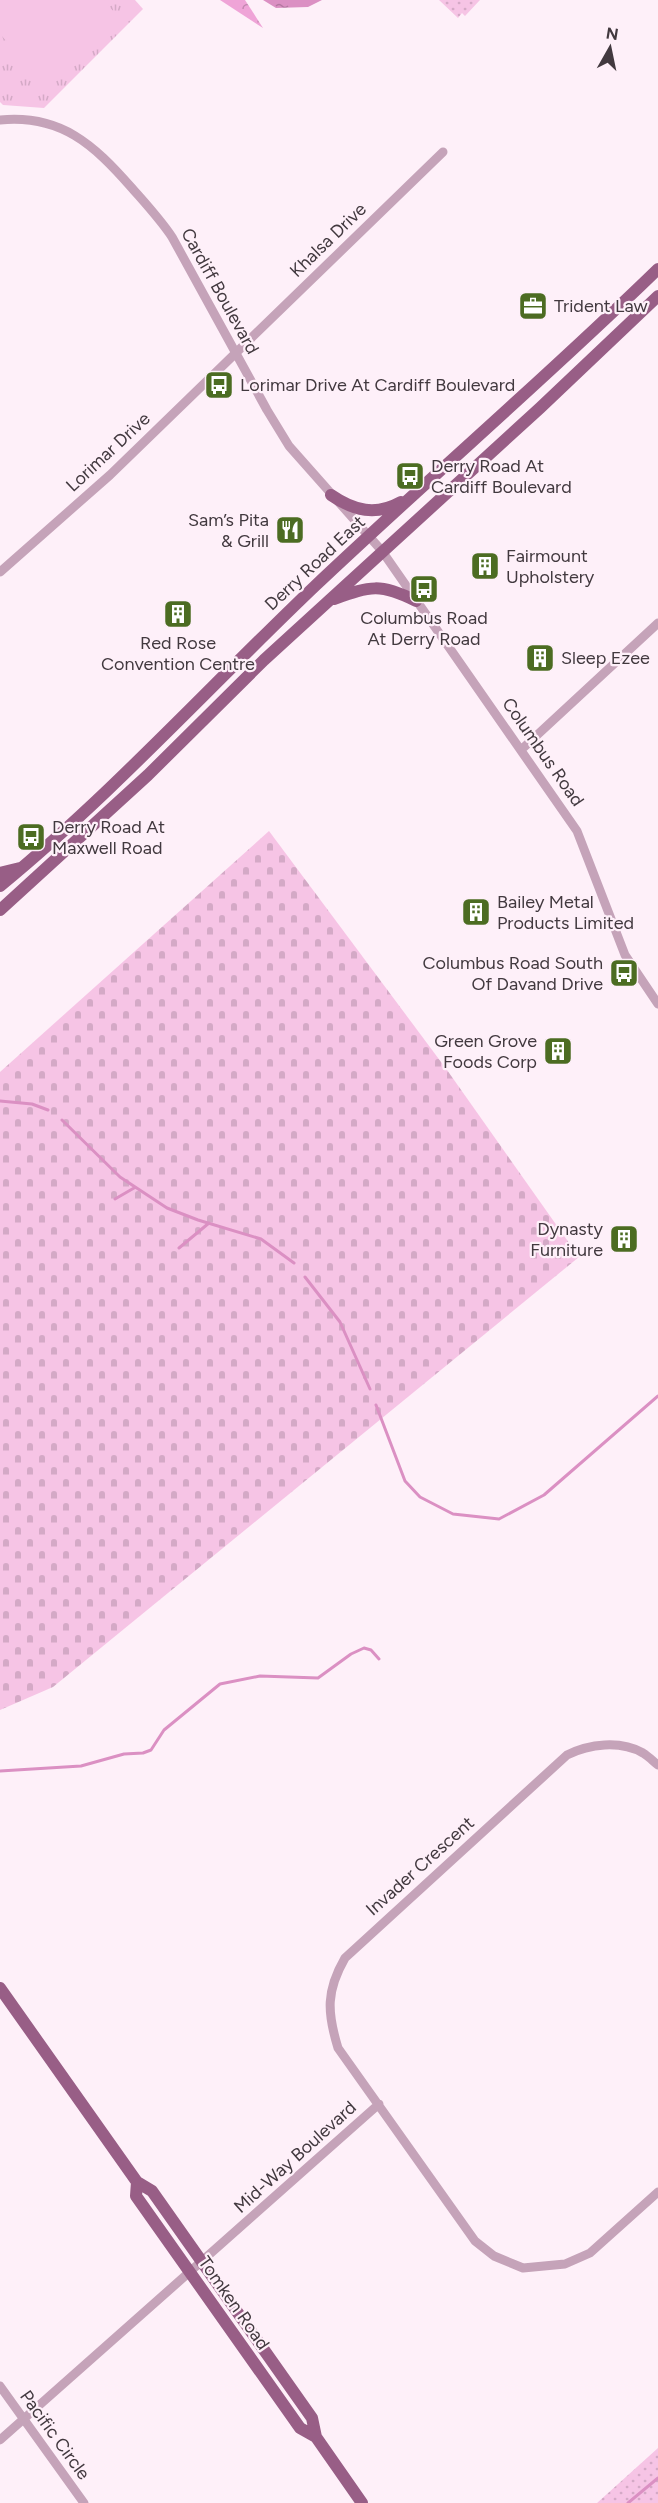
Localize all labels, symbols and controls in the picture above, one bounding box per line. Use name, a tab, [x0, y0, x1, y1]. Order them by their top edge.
north arrow	[580, 18, 640, 78]
text: N	[605, 23, 620, 44]
street label: Khalsa Drive	[285, 198, 371, 282]
street label: Cardiff Boulevard	[176, 224, 264, 358]
office icon: Trident Law	[517, 290, 549, 322]
place label: Trident Law	[554, 295, 648, 317]
bus stop icon: Lorimar Drive At Cardiff Boulevard	[203, 369, 235, 401]
place label: Lorimar Drive At Cardiff Boulevard	[240, 374, 515, 396]
street label: Lorimar Drive	[61, 407, 155, 496]
place label: Derry Road At Cardiff Boulevard	[431, 455, 572, 498]
bus stop icon: Derry Road At Cardiff Boulevard	[394, 460, 426, 492]
place label: Sam’s Pita & Grill	[188, 509, 269, 552]
street label: Derry Road East	[260, 511, 370, 615]
restaurant icon: Sam’s Pita & Grill	[274, 514, 306, 546]
place label: Fairmount Upholstery	[506, 545, 595, 588]
building icon: Fairmount Upholstery	[469, 550, 501, 582]
bus stop icon: Columbus Road At Derry Road	[408, 573, 440, 605]
building icon: Red Rose Convention Centre	[162, 598, 194, 630]
place label: Columbus Road At Derry Road	[360, 607, 488, 650]
place label: Red Rose Convention Centre	[101, 632, 255, 675]
building icon: Sleep Ezee	[524, 642, 556, 674]
place label: Sleep Ezee	[561, 647, 650, 669]
street label: Columbus Road	[497, 693, 589, 811]
place label: Derry Road At Maxwell Road	[52, 816, 165, 859]
bus stop icon: Derry Road At Maxwell Road	[15, 821, 47, 853]
place label: Bailey Metal Products Limited	[497, 891, 634, 934]
building icon: Bailey Metal Products Limited	[460, 896, 492, 928]
place label: Columbus Road South Of Davand Drive	[423, 952, 603, 995]
bus stop icon: Columbus Road South Of Davand Drive	[608, 957, 640, 989]
place label: Green Grove Foods Corp	[434, 1030, 537, 1073]
building icon: Green Grove Foods Corp	[542, 1035, 574, 1067]
place label: Dynasty Furniture	[530, 1218, 604, 1261]
building icon: Dynasty Furniture	[608, 1223, 640, 1255]
street label: Invader Crescent	[361, 1812, 479, 1920]
street label: Mid-Way Boulevard	[229, 2096, 361, 2218]
street label: Tomken Road	[194, 2252, 274, 2354]
street label: Pacific Circle	[15, 2386, 95, 2484]

